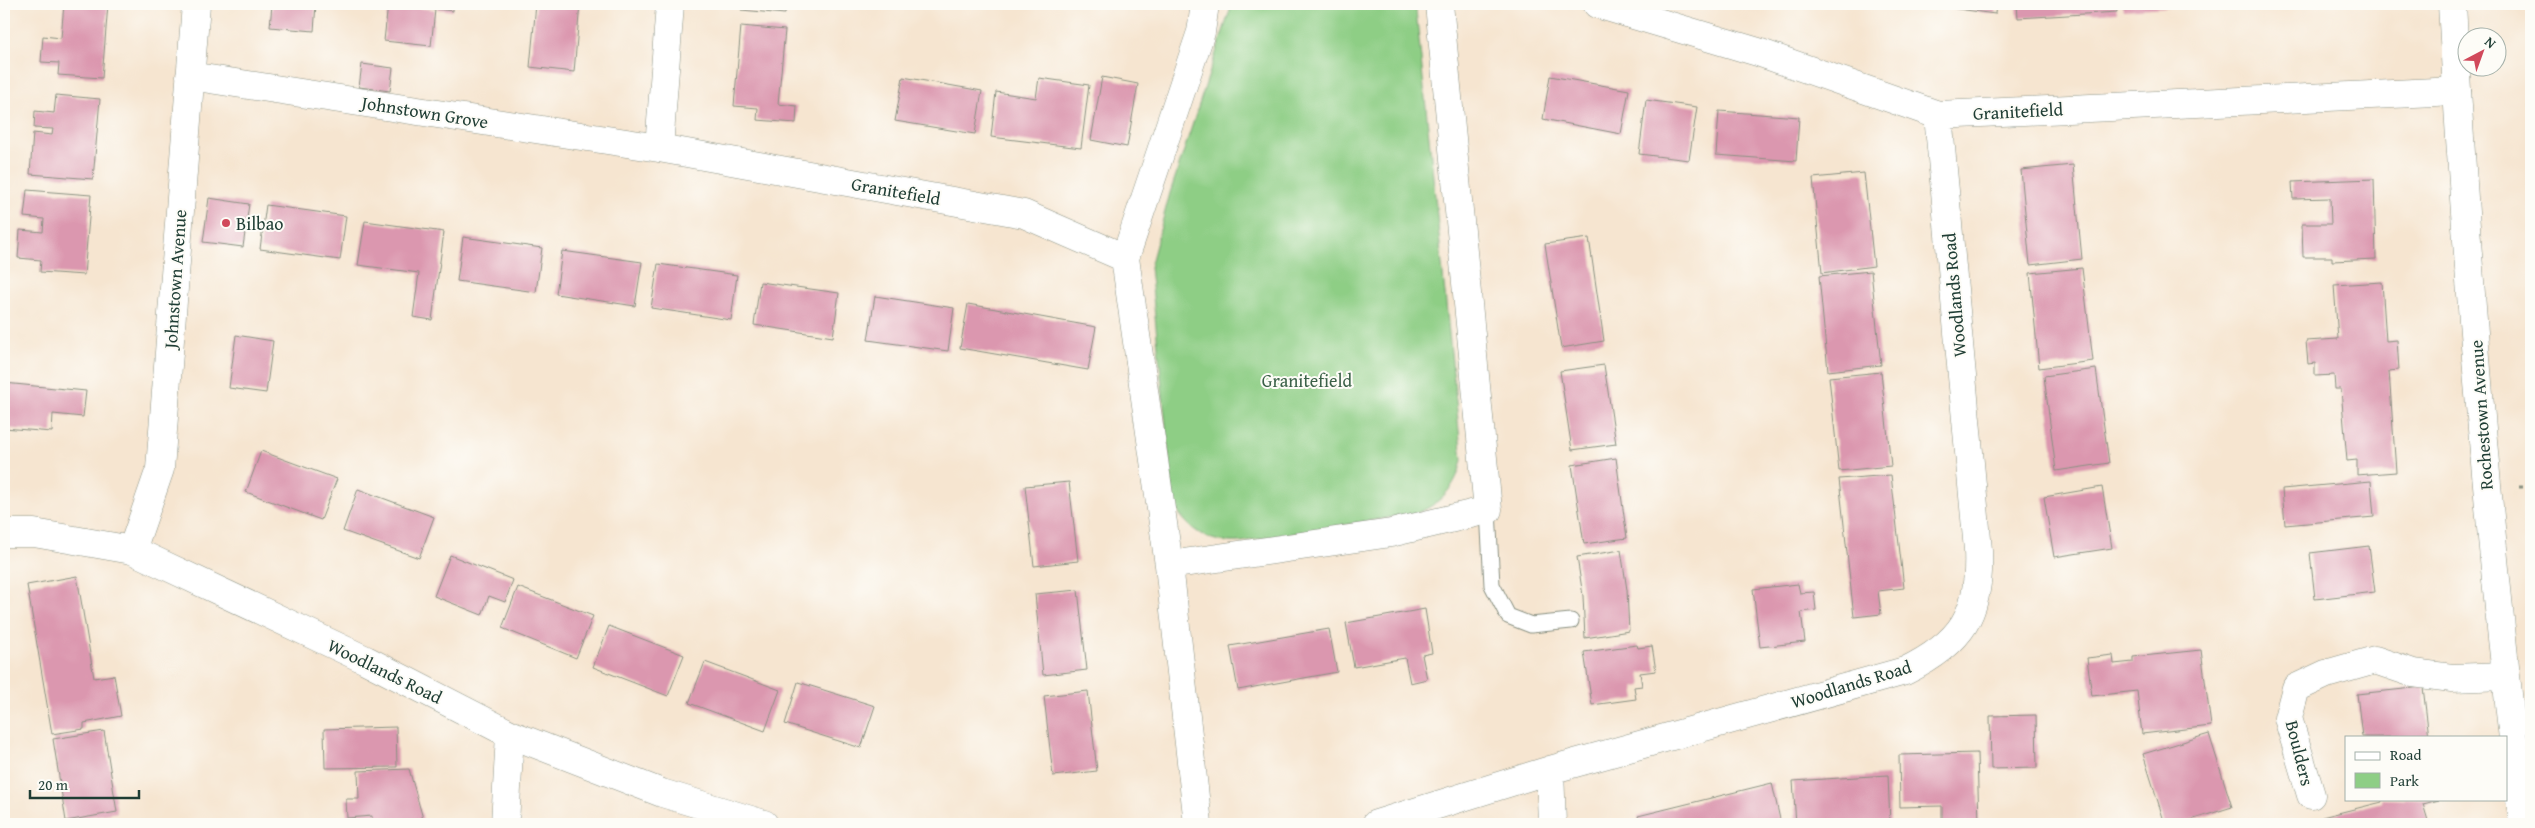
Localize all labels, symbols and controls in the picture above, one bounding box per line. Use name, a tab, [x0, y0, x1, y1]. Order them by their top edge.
north arrow	[2458, 28, 2508, 78]
text: N	[2480, 32, 2501, 53]
street label: Johnstown Grove	[358, 88, 490, 135]
street label: Granitefield	[1972, 95, 2064, 127]
street label: Granitefield	[849, 170, 943, 212]
street label: Johnstown Avenue	[157, 208, 193, 352]
place label: Bilbao	[236, 210, 283, 237]
marker: Bilbao	[220, 217, 232, 229]
street label: Woodlands Road	[1935, 231, 1973, 358]
street label: Rochestown Avenue	[2462, 339, 2500, 491]
park label: Granitefield	[1262, 367, 1353, 394]
street label: Woodlands Road	[323, 632, 447, 711]
street label: Woodlands Road	[1787, 653, 1915, 715]
street label: Boulders	[2279, 717, 2321, 789]
legend	[2345, 736, 2508, 800]
text: Road	[2390, 744, 2421, 765]
scale bar	[30, 768, 139, 800]
text: Park	[2390, 770, 2419, 791]
text: 20 m	[38, 774, 69, 795]

